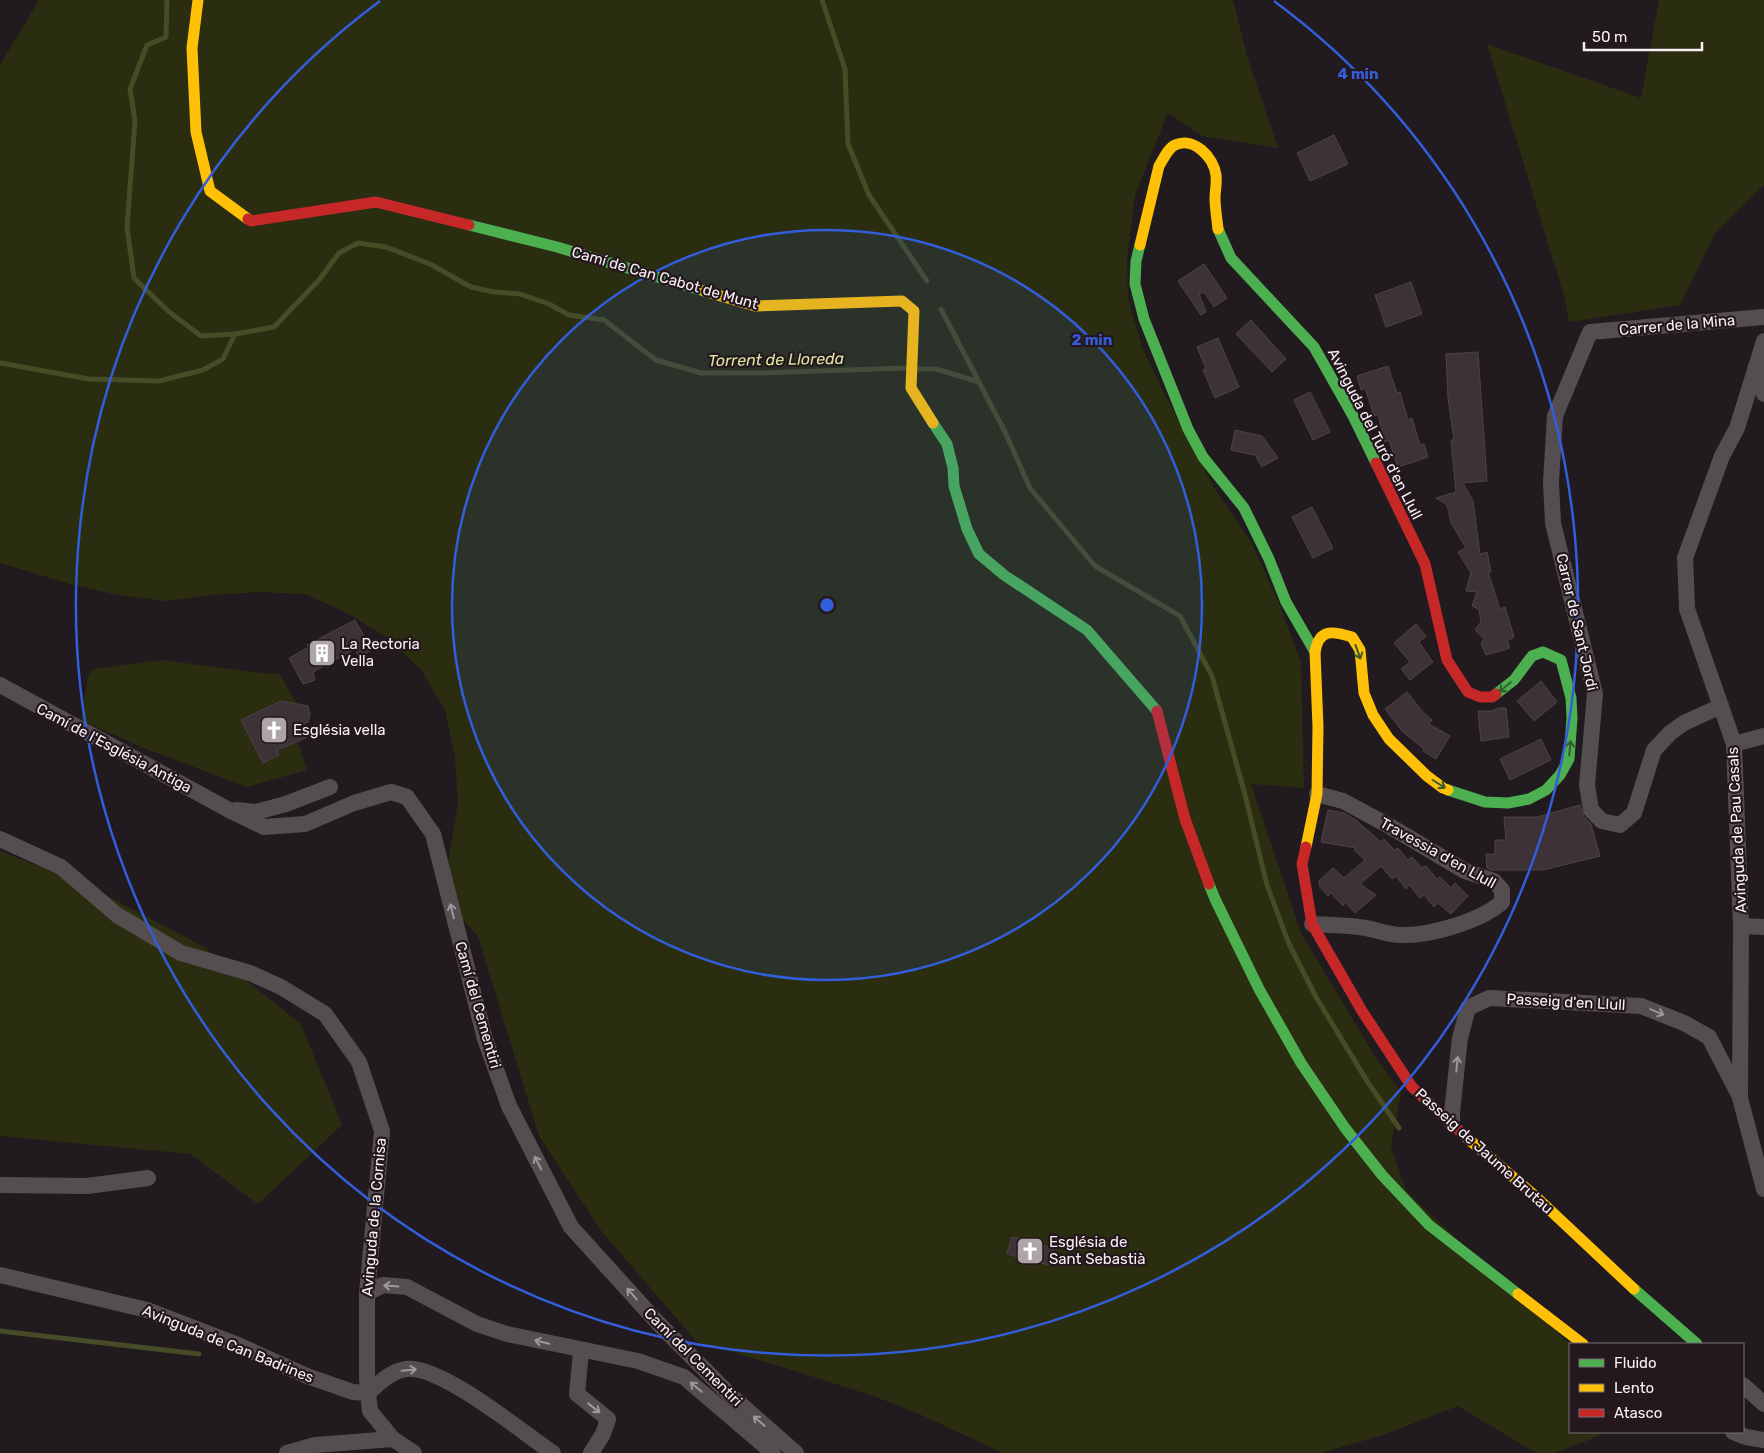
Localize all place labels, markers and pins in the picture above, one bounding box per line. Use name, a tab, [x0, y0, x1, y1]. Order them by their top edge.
centre of rings	[818, 596, 836, 614]
place label: La Rectoria Vella	[341, 635, 420, 670]
building icon: La Rectoria Vella	[307, 638, 337, 668]
church icon: Església vella	[259, 715, 289, 745]
place label: Església vella	[293, 721, 386, 739]
place label: Església de Sant Sebastià	[1049, 1233, 1145, 1268]
church icon: Església de Sant Sebastià	[1015, 1236, 1045, 1266]

